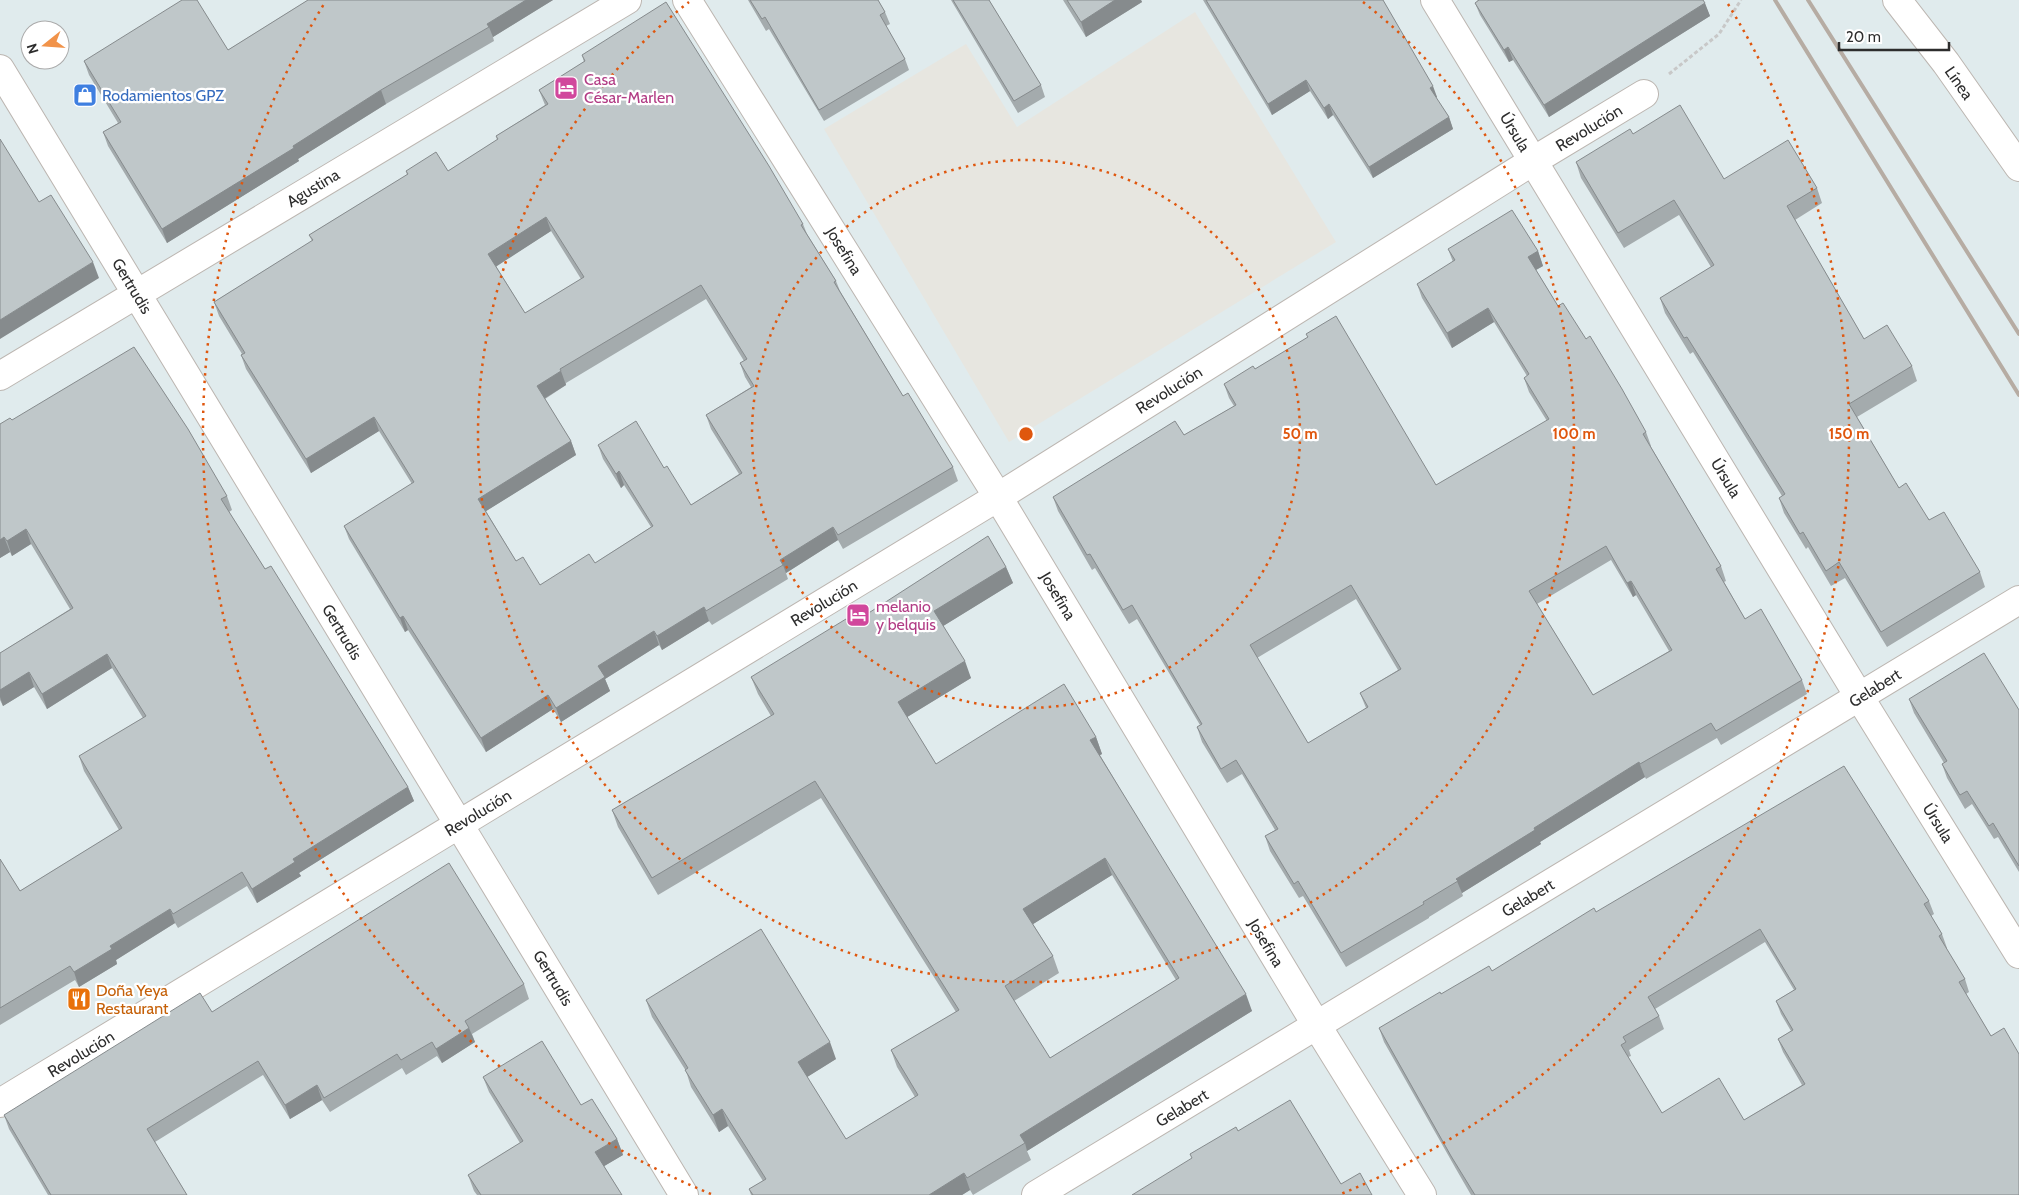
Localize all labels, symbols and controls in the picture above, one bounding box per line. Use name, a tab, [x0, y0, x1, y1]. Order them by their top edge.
north arrow	[20, 20, 70, 70]
scale bar	[1839, 20, 1949, 52]
text: 20 m	[1846, 28, 1881, 46]
text: N	[23, 41, 43, 56]
street label: Línea	[1941, 63, 1977, 104]
place label: Casa César-Marlen	[584, 70, 674, 107]
hotel icon: Casa César-Marlen	[553, 75, 579, 101]
shop icon: Rodamientos GPZ	[72, 82, 98, 108]
place label: Rodamientos GPZ	[102, 86, 224, 105]
street label: Revolución	[1552, 101, 1626, 155]
street label: Úrsula	[1496, 109, 1534, 156]
street label: Agustina	[283, 165, 343, 211]
street label: Josefina	[821, 223, 866, 279]
street label: Gertrudis	[108, 255, 156, 318]
street label: Revolución	[1132, 362, 1206, 418]
centre of rings	[1017, 425, 1035, 443]
text: 50 m	[1282, 425, 1318, 443]
text: 100 m	[1552, 425, 1596, 443]
text: 150 m	[1829, 425, 1869, 443]
street label: Úrsula	[1707, 455, 1745, 502]
street label: Josefina	[1036, 568, 1080, 624]
street label: Revolución	[787, 576, 861, 630]
place label: melanio y belquis	[876, 597, 936, 634]
street label: Gertrudis	[318, 601, 366, 664]
hotel icon: melanio y belquis	[845, 602, 871, 628]
street label: Gelabert	[1845, 664, 1905, 711]
street label: Revolución	[441, 786, 515, 840]
street label: Úrsula	[1919, 800, 1958, 846]
street label: Gelabert	[1498, 875, 1558, 921]
street label: Josefina	[1244, 915, 1288, 971]
street label: Gertrudis	[529, 947, 577, 1010]
place label: Doña Yeya Restaurant	[96, 981, 169, 1018]
restaurant icon: Doña Yeya Restaurant	[66, 986, 92, 1012]
street label: Revolución	[44, 1027, 118, 1081]
street label: Gelabert	[1152, 1085, 1212, 1131]

